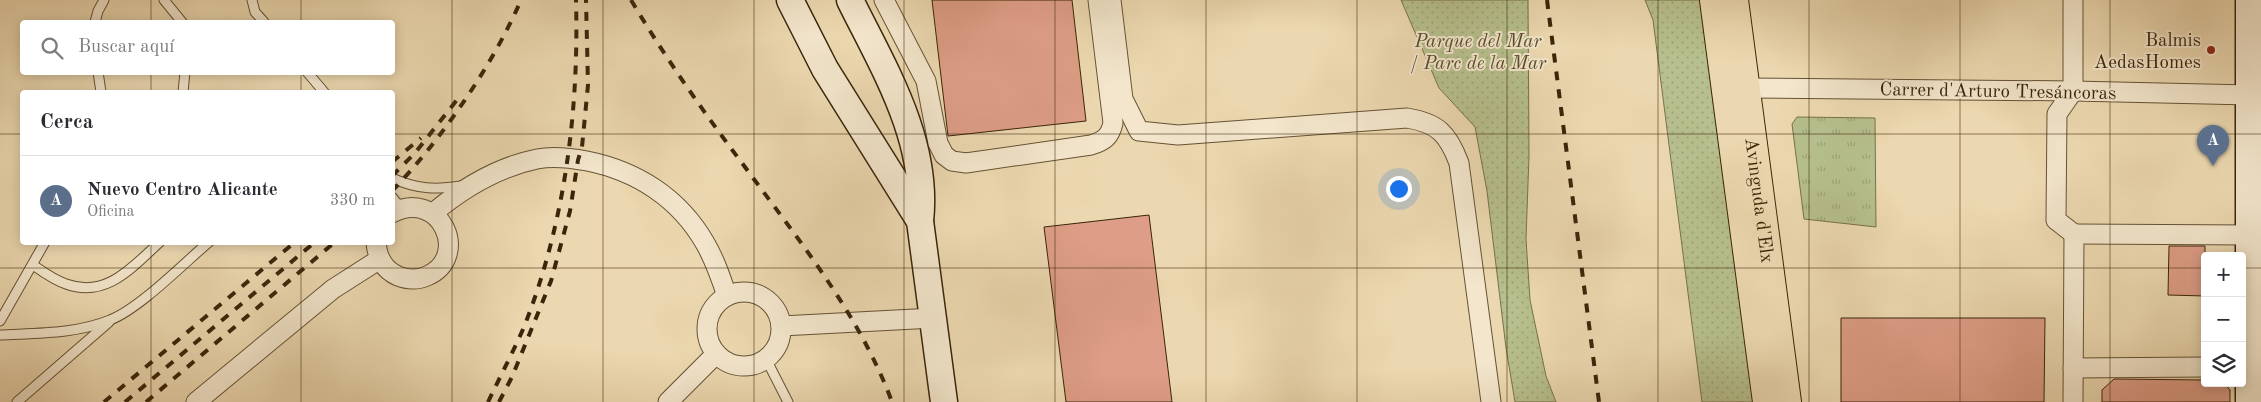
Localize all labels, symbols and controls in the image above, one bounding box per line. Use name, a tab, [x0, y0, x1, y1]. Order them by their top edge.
search box	[20, 20, 395, 75]
place label: Balmis AedasHomes	[2094, 32, 2201, 73]
park label: Parque del Mar / Parc de la Mar	[1410, 33, 1547, 74]
icon: search	[38, 34, 66, 62]
text: Buscar aquí	[78, 38, 174, 57]
marker: Balmis AedasHomes	[2205, 44, 2217, 56]
street label: Carrer d'Arturo Tresáncoras	[1879, 81, 2116, 104]
text: Cerca	[40, 112, 93, 133]
pin: A	[2197, 125, 2229, 166]
street label: Avinguda d'Elx	[1740, 137, 1776, 265]
your location	[1386, 176, 1412, 202]
text: Nuevo Centro Alicante	[87, 181, 278, 200]
text: A	[50, 193, 62, 209]
text: 330 m	[330, 193, 375, 209]
text: Oficina	[87, 204, 135, 220]
map controls	[2201, 252, 2246, 387]
button: +	[2201, 252, 2246, 297]
button: −	[2201, 297, 2246, 342]
button: layers	[2201, 342, 2246, 387]

